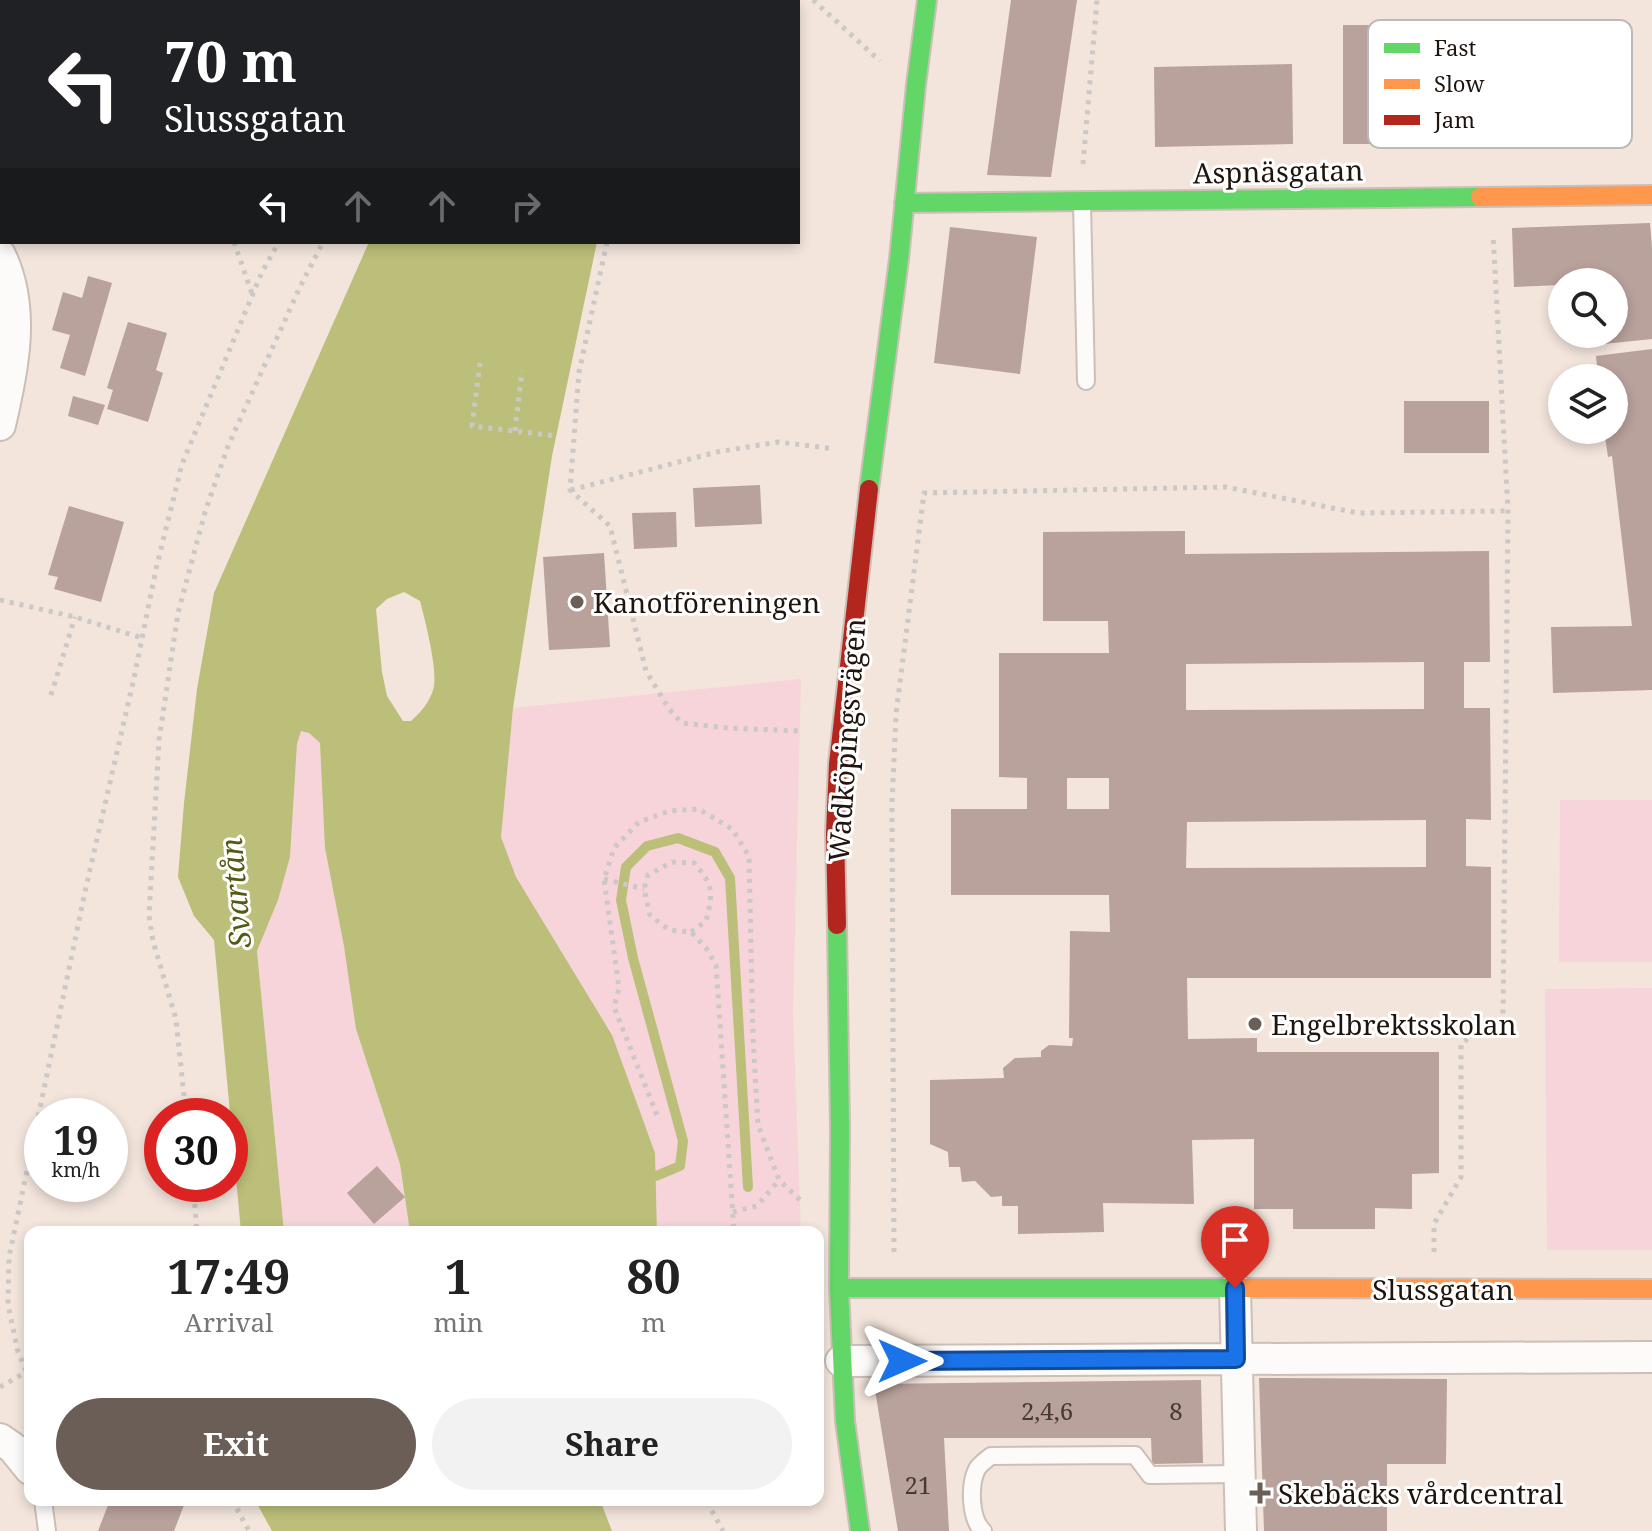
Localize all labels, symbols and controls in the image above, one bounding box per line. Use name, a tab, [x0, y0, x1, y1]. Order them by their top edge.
legend	[1368, 20, 1632, 148]
text: 70 m	[164, 22, 297, 98]
icon: left	[32, 32, 136, 136]
text: Fast	[1434, 32, 1476, 62]
text: Slow	[1434, 68, 1484, 98]
text: Slussgatan	[164, 94, 346, 143]
text: Jam	[1433, 104, 1475, 134]
street label: Aspnäsgatan	[1192, 151, 1364, 191]
icon: left	[252, 184, 296, 228]
icon: ahead	[336, 184, 380, 228]
icon: ahead	[420, 184, 464, 228]
icon: right	[504, 184, 548, 228]
map controls	[1548, 268, 1628, 444]
button: search	[1548, 268, 1628, 348]
button: layers	[1548, 364, 1628, 444]
place label: Kanotföreningen	[593, 583, 820, 621]
marker: Kanotföreningen	[568, 593, 586, 611]
street label: Wadköpingsvägen	[819, 617, 873, 863]
water label: Svartån	[210, 836, 260, 950]
place label: Engelbrektsskolan	[1271, 1005, 1517, 1043]
marker: Engelbrektsskolan	[1246, 1015, 1264, 1033]
speed limit sign: 30	[144, 1098, 248, 1202]
text: 19	[53, 1112, 99, 1167]
text: km/h	[51, 1156, 101, 1183]
pin	[1201, 1206, 1269, 1288]
icon: arrive	[1213, 1218, 1257, 1262]
text: 17:49	[167, 1243, 290, 1308]
text: 1	[445, 1243, 472, 1308]
text: 80	[627, 1243, 681, 1308]
street label: Slussgatan	[1372, 1270, 1514, 1308]
text: Arrival	[184, 1304, 273, 1340]
text: min	[434, 1304, 483, 1340]
text: m	[641, 1304, 666, 1340]
position arrow	[860, 1319, 944, 1403]
house number: 2,4,6	[1021, 1394, 1073, 1427]
house number: 8	[1169, 1394, 1183, 1427]
button: Exit	[56, 1398, 416, 1490]
button: Share	[432, 1398, 792, 1490]
house number: 21	[905, 1468, 931, 1501]
place label: Skebäcks vårdcentral	[1278, 1474, 1563, 1512]
marker: Skebäcks vårdcentral	[1249, 1482, 1271, 1504]

